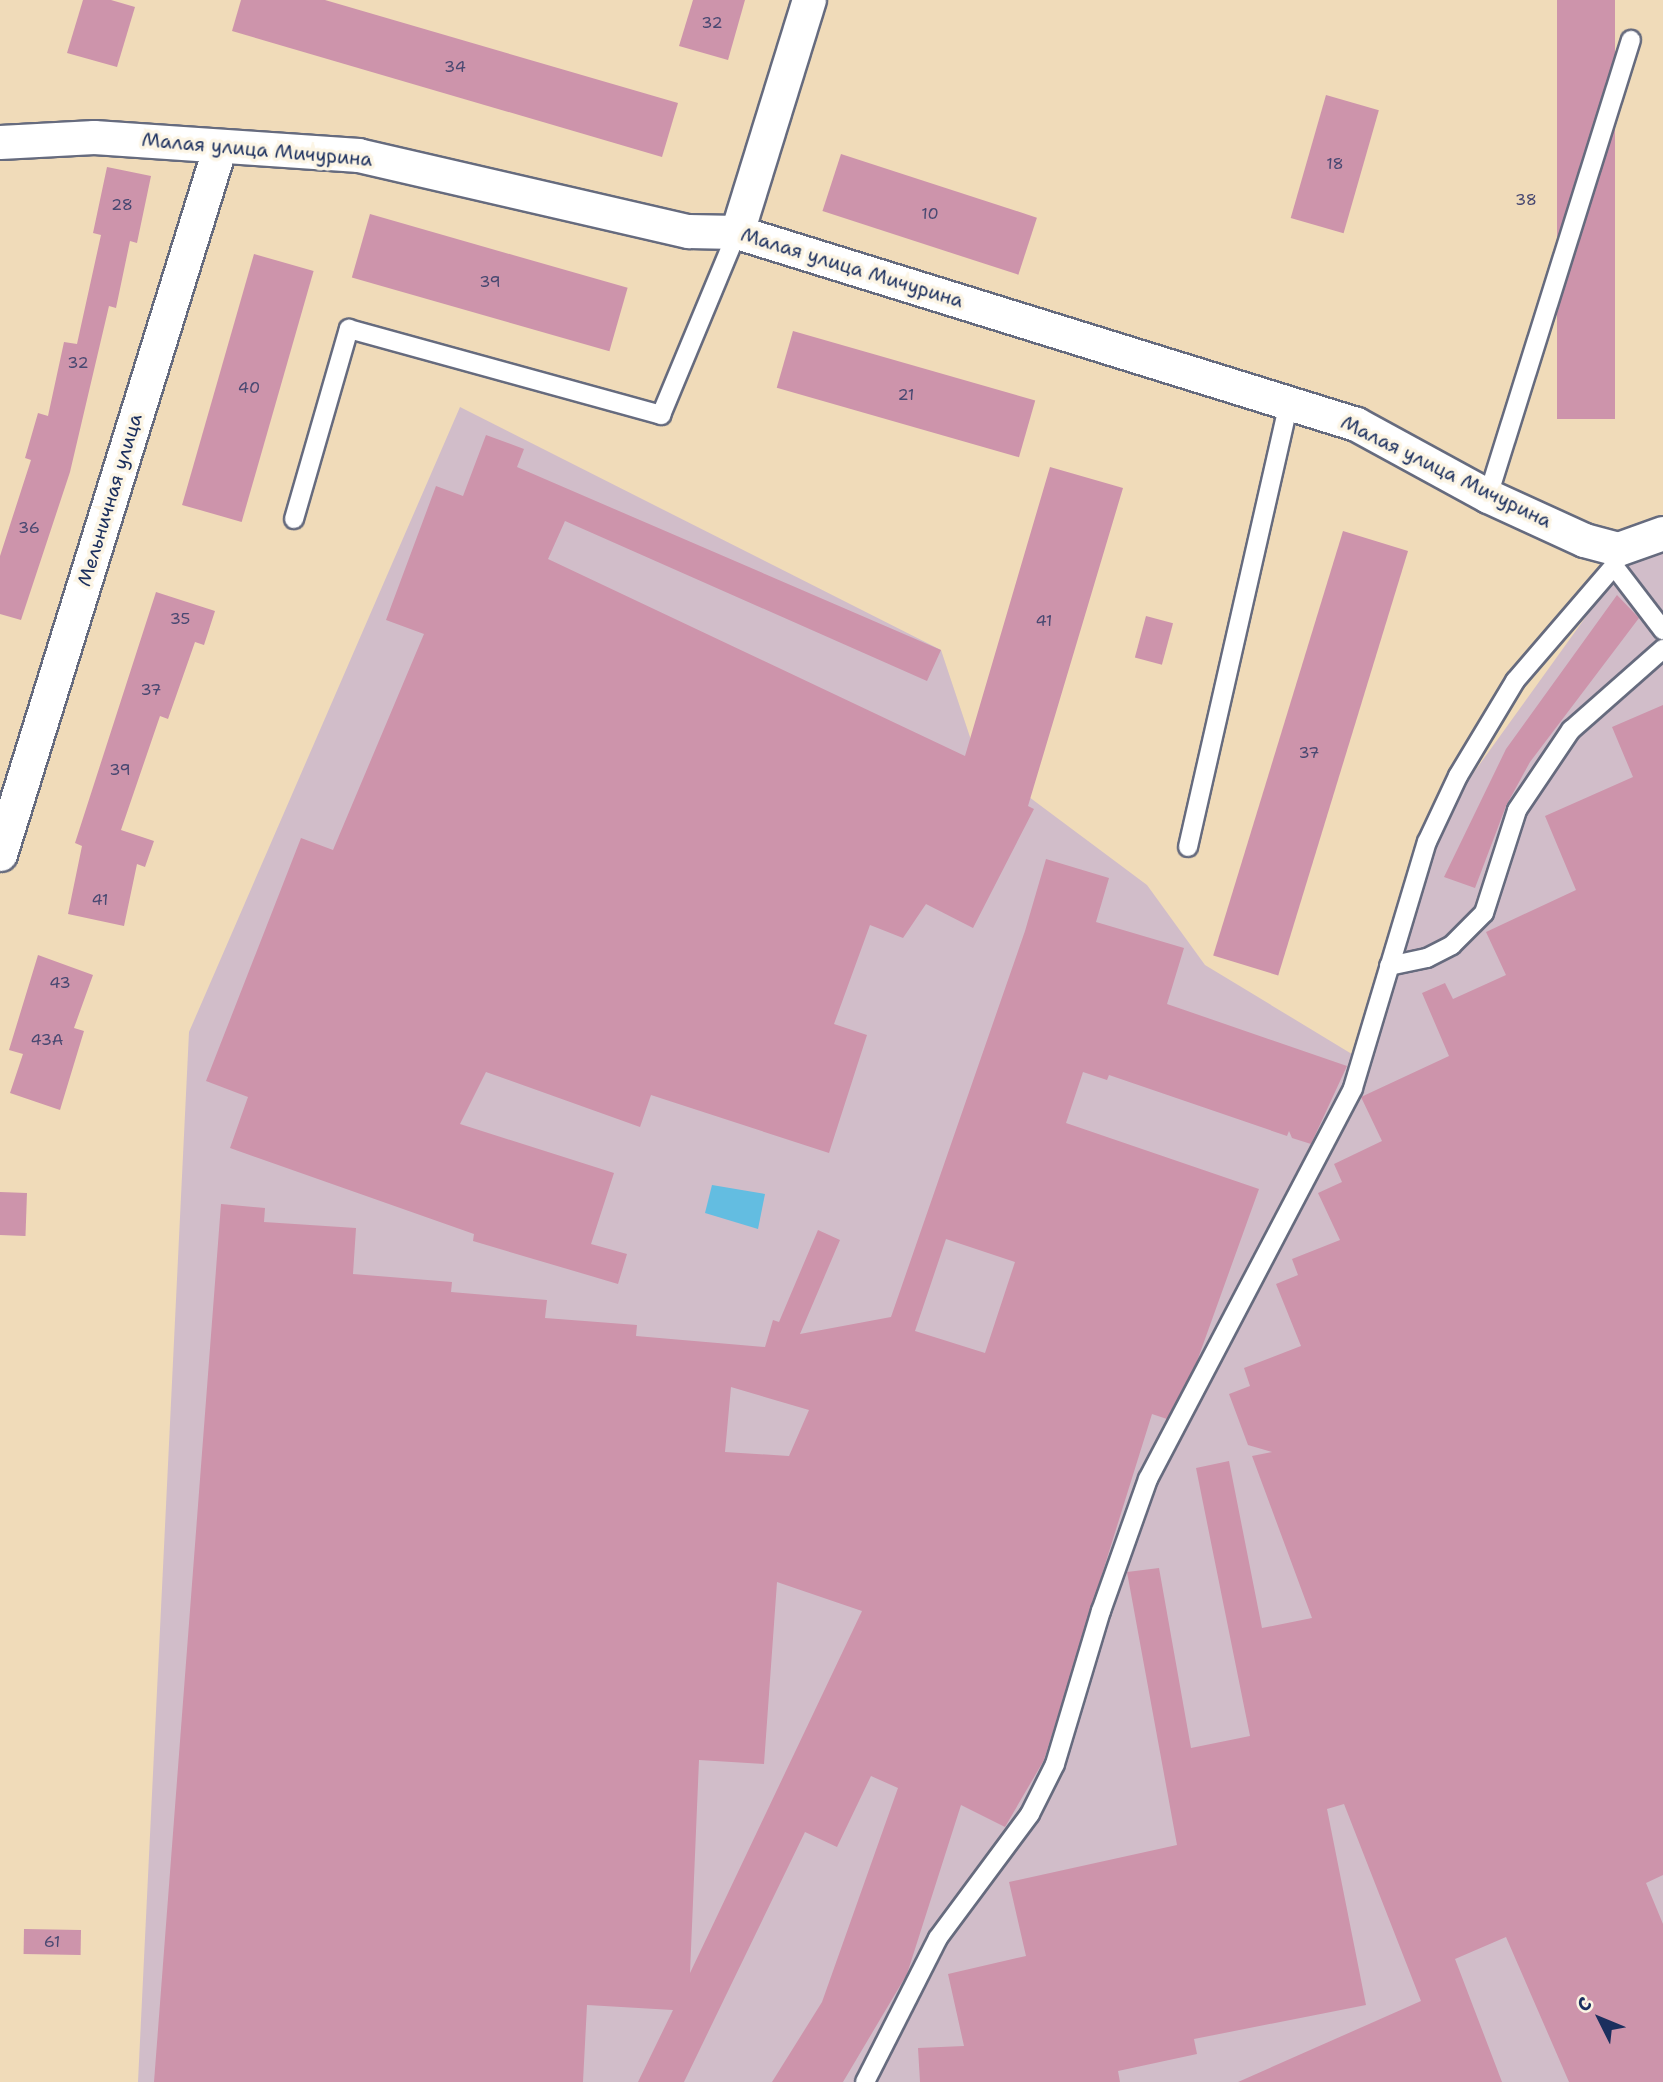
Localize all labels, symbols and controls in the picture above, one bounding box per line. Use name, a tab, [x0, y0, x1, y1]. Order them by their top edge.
house number: 32	[701, 13, 723, 33]
house number: 34	[444, 57, 466, 77]
street label: Малая улица Мичурина	[141, 129, 373, 171]
house number: 18	[1326, 154, 1344, 174]
house number: 38	[1515, 190, 1537, 210]
house number: 28	[111, 195, 133, 215]
house number: 10	[921, 204, 939, 224]
street label: Малая улица Мичурина	[738, 223, 966, 313]
house number: 39	[479, 272, 501, 292]
house number: 32	[67, 353, 89, 373]
house number: 40	[238, 378, 260, 398]
house number: 21	[897, 385, 915, 405]
street label: Мельничная улица	[73, 411, 147, 589]
street label: Малая улица Мичурина	[1337, 411, 1555, 533]
house number: 36	[18, 518, 40, 538]
house number: 35	[170, 609, 190, 629]
house number: 41	[1035, 611, 1053, 631]
house number: 37	[140, 680, 162, 700]
house number: 37	[1298, 743, 1320, 763]
house number: 39	[109, 760, 131, 780]
house number: 41	[91, 890, 109, 910]
house number: 43	[49, 973, 71, 993]
house number: 43А	[31, 1030, 63, 1050]
house number: 61	[44, 1932, 60, 1952]
north arrow	[1565, 1984, 1635, 2054]
text: С	[1571, 1992, 1597, 2017]

